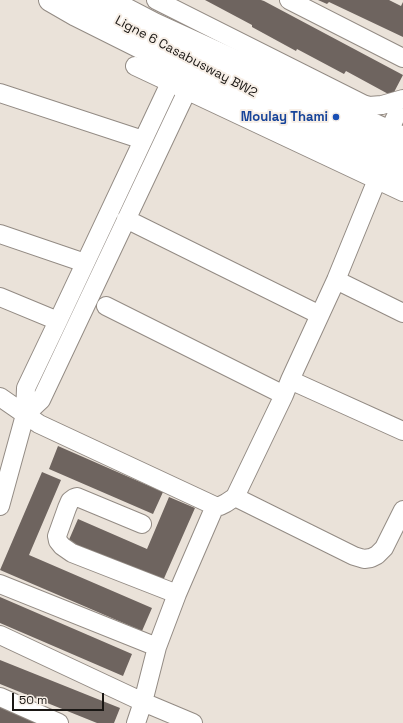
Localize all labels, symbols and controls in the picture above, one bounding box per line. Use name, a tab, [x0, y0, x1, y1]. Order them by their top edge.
street label: Ligne 6 Casabusway BW2	[112, 13, 260, 101]
place label: Moulay Thami	[241, 109, 328, 125]
marker: Moulay Thami	[331, 112, 341, 122]
scale bar	[14, 685, 106, 711]
text: 50 m	[19, 692, 47, 708]

